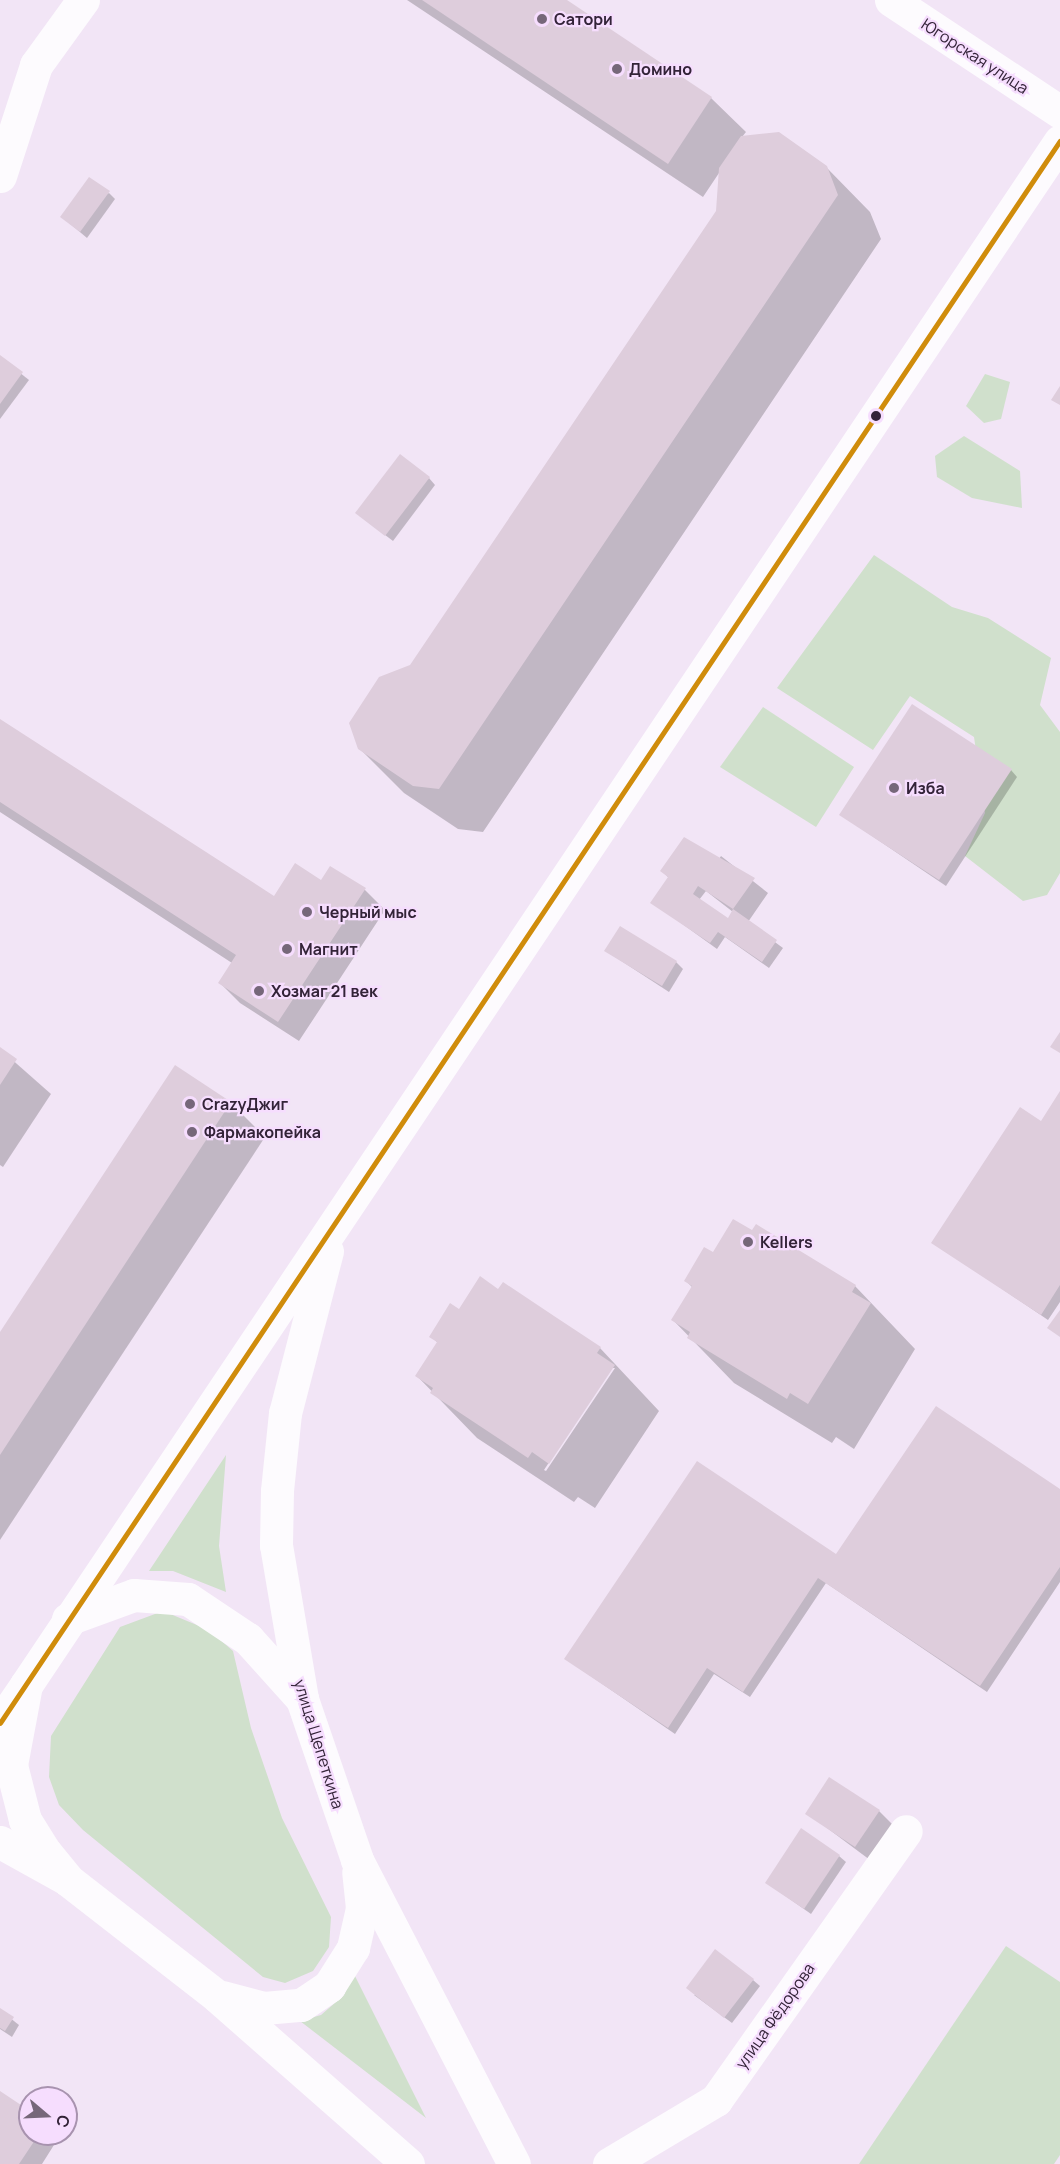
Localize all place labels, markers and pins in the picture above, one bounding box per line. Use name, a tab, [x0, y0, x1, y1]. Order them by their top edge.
place label: Сатори	[554, 9, 613, 29]
marker: Сатори	[535, 12, 549, 26]
place label: Домино	[629, 59, 692, 79]
marker: Домино	[610, 62, 624, 76]
unlabelled marker	[870, 410, 882, 422]
place label: Изба	[906, 778, 945, 798]
marker: Изба	[887, 781, 901, 795]
place label: Черный мыс	[319, 902, 417, 922]
marker: Черный мыс	[300, 905, 314, 919]
place label: Магнит	[299, 939, 358, 959]
marker: Магнит	[280, 942, 294, 956]
place label: Хозмаг 21 век	[271, 981, 378, 1001]
marker: Хозмаг 21 век	[252, 984, 266, 998]
place label: CrazyДжиг	[202, 1094, 288, 1114]
marker: CrazyДжиг	[183, 1097, 197, 1111]
place label: Фармакопейка	[204, 1122, 321, 1142]
marker: Фармакопейка	[185, 1125, 199, 1139]
place label: Kellers	[760, 1232, 813, 1252]
marker: Kellers	[741, 1235, 755, 1249]

